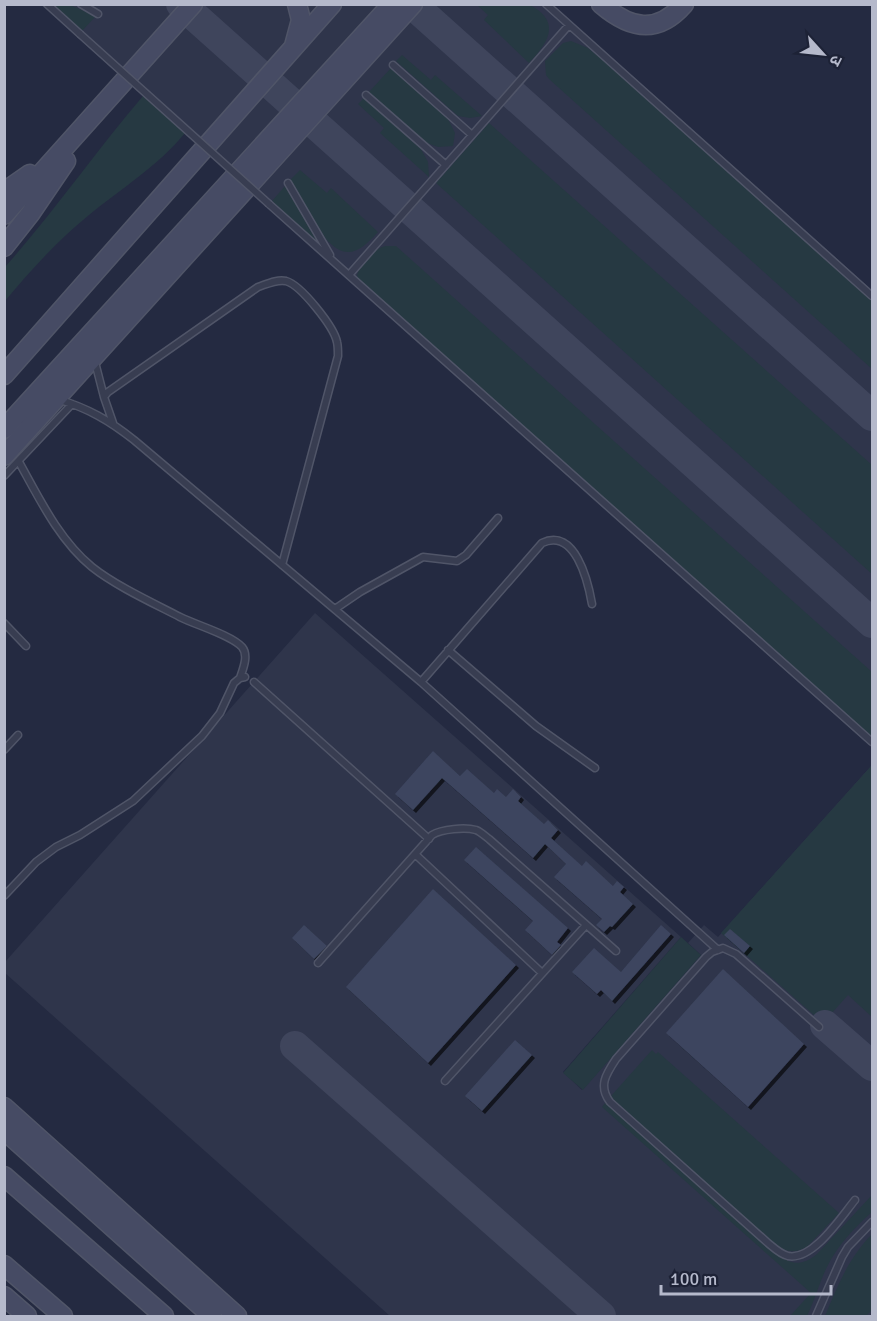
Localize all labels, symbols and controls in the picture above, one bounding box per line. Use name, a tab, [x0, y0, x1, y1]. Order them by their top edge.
north arrow	[793, 24, 853, 84]
text: उ	[824, 52, 847, 70]
scale bar	[661, 1258, 830, 1296]
text: 100 m	[670, 1268, 717, 1290]

